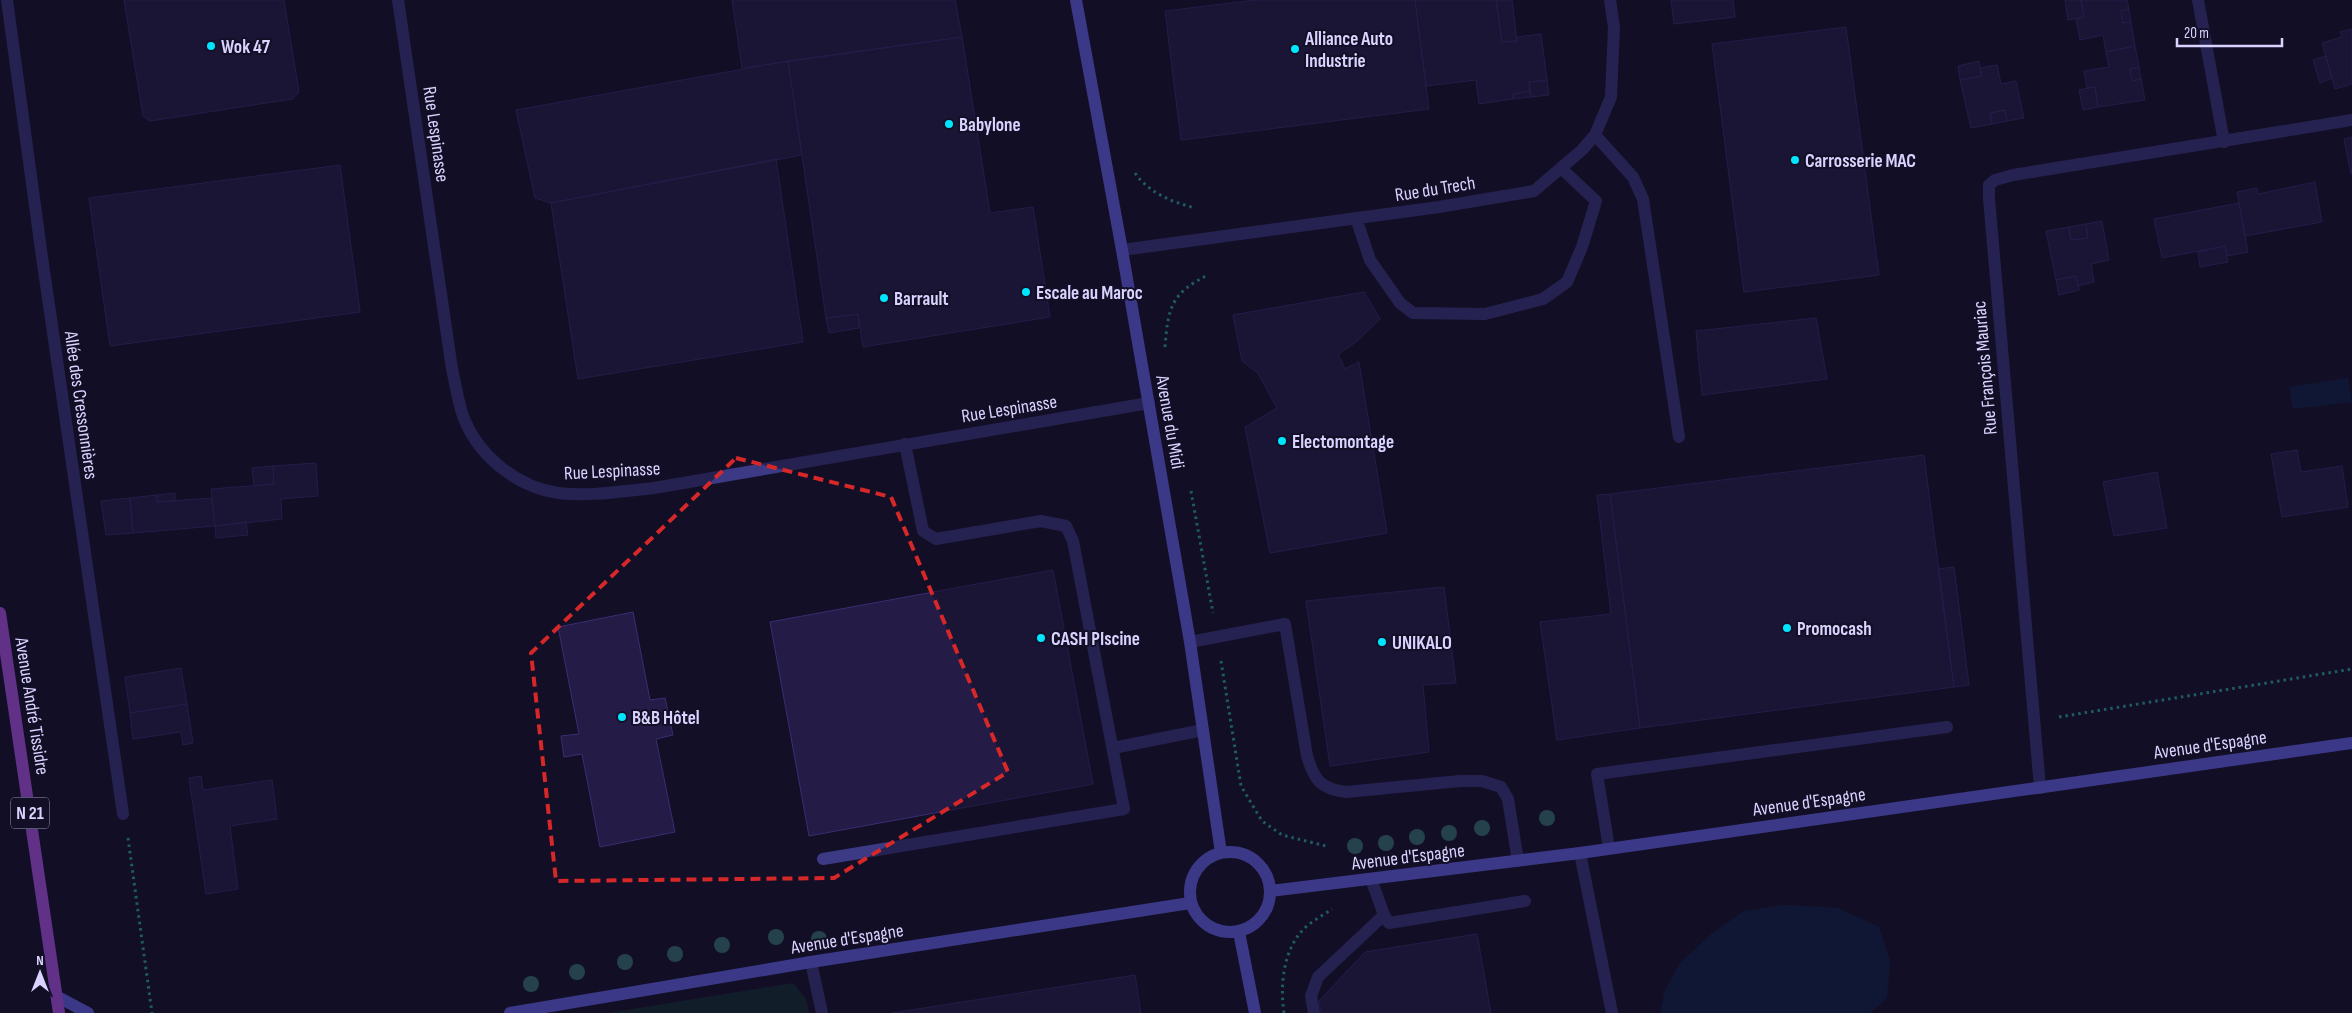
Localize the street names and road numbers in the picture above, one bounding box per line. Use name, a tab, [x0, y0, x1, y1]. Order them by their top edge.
street label: Rue Lespinasse	[417, 85, 454, 184]
street label: Rue du Trech	[1393, 172, 1477, 207]
street label: Rue François Mauriac	[1968, 300, 2003, 436]
street label: Allée des Cressonnières	[59, 329, 102, 481]
street label: Avenue du Midi	[1150, 373, 1189, 471]
street label: Rue Lespinasse	[960, 391, 1059, 428]
street label: Rue Lespinasse	[563, 457, 661, 486]
street label: Avenue André Tissidre	[9, 635, 54, 777]
street label: Avenue d'Espagne	[2151, 726, 2268, 765]
street label: Avenue d'Espagne	[1750, 783, 1867, 822]
road number: N 21	[11, 798, 49, 828]
street label: Avenue d'Espagne	[1349, 839, 1466, 876]
street label: Avenue d'Espagne	[788, 919, 905, 960]

